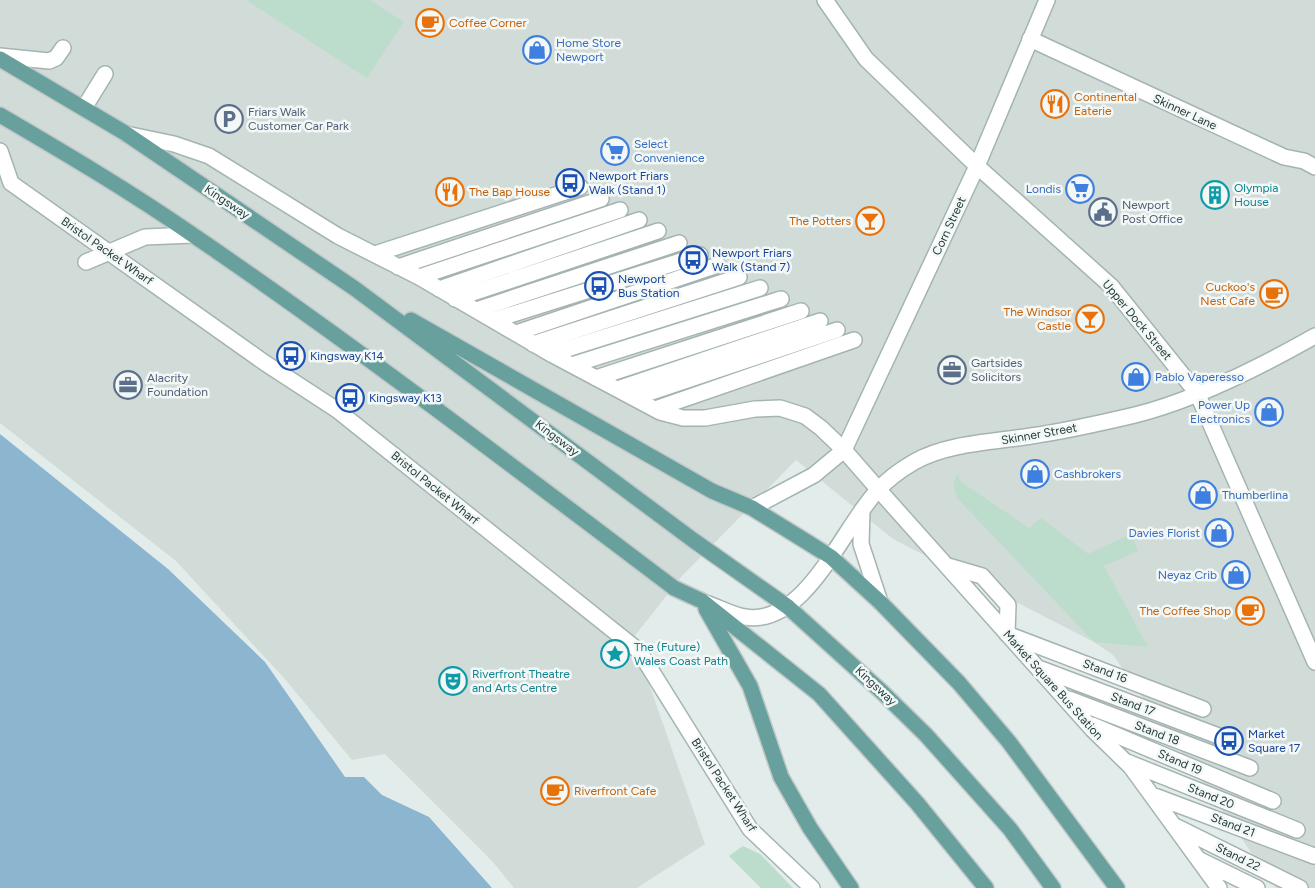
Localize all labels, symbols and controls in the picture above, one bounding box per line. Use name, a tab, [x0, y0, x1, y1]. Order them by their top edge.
cafe icon: Coffee Corner	[415, 8, 445, 38]
place label: Coffee Corner	[449, 16, 526, 30]
shop icon: Home Store Newport	[522, 35, 552, 65]
place label: Home Store Newport	[556, 36, 622, 64]
restaurant icon: Continental Eaterie	[1040, 89, 1070, 119]
place label: Continental Eaterie	[1074, 90, 1137, 118]
street label: Skinner Lane	[1151, 91, 1219, 133]
parking icon: Friars Walk Customer Car Park	[214, 104, 244, 134]
place label: Friars Walk Customer Car Park	[248, 105, 349, 133]
supermarket icon: Select Convenience	[600, 136, 630, 166]
place label: Select Convenience	[634, 137, 705, 165]
bus stop icon: Newport Friars Walk (Stand 1)	[555, 168, 585, 198]
place label: Newport Friars Walk (Stand 1)	[589, 169, 669, 197]
supermarket icon: Londis	[1065, 174, 1095, 204]
restaurant icon: The Bap House	[435, 177, 465, 207]
building icon: Olympia House	[1200, 180, 1230, 210]
place label: Olympia House	[1234, 181, 1278, 209]
street label: Kingsway	[202, 182, 253, 222]
place label: Londis	[1026, 182, 1061, 196]
place label: The Bap House	[469, 185, 551, 199]
street label: Corn Street	[929, 194, 969, 257]
public building icon: Newport Post Office	[1088, 197, 1118, 227]
place label: Newport Post Office	[1122, 198, 1183, 226]
bar icon: The Potters	[855, 206, 885, 236]
street label: Bristol Packet Wharf	[58, 214, 156, 288]
place label: The Potters	[789, 214, 851, 228]
bus stop icon: Newport Friars Walk (Stand 7)	[678, 245, 708, 275]
place label: Newport Friars Walk (Stand 7)	[712, 246, 792, 274]
bus stop icon: Newport Bus Station	[584, 271, 614, 301]
place label: Newport Bus Station	[618, 272, 680, 300]
street label: Upper Dock Street	[1099, 277, 1175, 363]
cafe icon: Cuckoo's Nest Cafe	[1259, 279, 1289, 309]
place label: Cuckoo's Nest Cafe	[1200, 280, 1255, 308]
bar icon: The Windsor Castle	[1075, 304, 1105, 334]
place label: The Windsor Castle	[1004, 305, 1071, 333]
bus stop icon: Kingsway K14	[276, 341, 306, 371]
place label: Kingsway K14	[310, 349, 384, 363]
office icon: Gartsides Solicitors	[937, 355, 967, 385]
place label: Gartsides Solicitors	[971, 356, 1023, 384]
shop icon: Pablo Vaperesso	[1121, 362, 1151, 392]
office icon: Alacrity Foundation	[113, 370, 143, 400]
place label: Pablo Vaperesso	[1155, 370, 1244, 384]
place label: Alacrity Foundation	[147, 371, 208, 399]
bus stop icon: Kingsway K13	[335, 383, 365, 413]
place label: Kingsway K13	[369, 391, 442, 405]
shop icon: Power Up Electronics	[1254, 397, 1284, 427]
place label: Power Up Electronics	[1190, 398, 1250, 426]
street label: Kingsway	[532, 417, 582, 459]
street label: Skinner Street	[1000, 420, 1078, 448]
street label: Bristol Packet Wharf	[388, 448, 482, 528]
shop icon: Cashbrokers	[1020, 459, 1050, 489]
place label: Cashbrokers	[1054, 467, 1121, 481]
shop icon: Thumberlina	[1188, 480, 1218, 510]
place label: Thumberlina	[1222, 488, 1288, 502]
shop icon: Davies Florist	[1204, 518, 1234, 548]
place label: Davies Florist	[1128, 526, 1200, 540]
shop icon: Neyaz Crib	[1221, 560, 1251, 590]
place label: Neyaz Crib	[1158, 568, 1217, 582]
cafe icon: The Coffee Shop	[1235, 596, 1265, 626]
place label: The Coffee Shop	[1140, 604, 1231, 618]
street label: Market Square Bus Station	[1000, 627, 1106, 743]
place icon: The (Future) Wales Coast Path	[600, 639, 630, 669]
place label: The (Future) Wales Coast Path	[634, 640, 728, 668]
street label: Stand 16	[1081, 656, 1129, 686]
street label: Kingsway	[853, 663, 900, 709]
theatre icon: Riverfront Theatre and Arts Centre	[438, 666, 468, 696]
place label: Riverfront Theatre and Arts Centre	[472, 667, 570, 695]
street label: Stand 17	[1109, 689, 1158, 719]
street label: Stand 18	[1133, 718, 1181, 748]
bus stop icon: Market Square 17	[1214, 726, 1244, 756]
place label: Market Square 17	[1248, 727, 1301, 755]
street label: Bristol Packet Wharf	[688, 736, 760, 835]
street label: Stand 19	[1156, 746, 1204, 778]
cafe icon: Riverfront Cafe	[540, 776, 570, 806]
street label: Stand 20	[1186, 780, 1237, 812]
place label: Riverfront Cafe	[574, 784, 657, 798]
street label: Stand 21	[1209, 810, 1257, 840]
street label: Stand 22	[1213, 840, 1263, 874]

